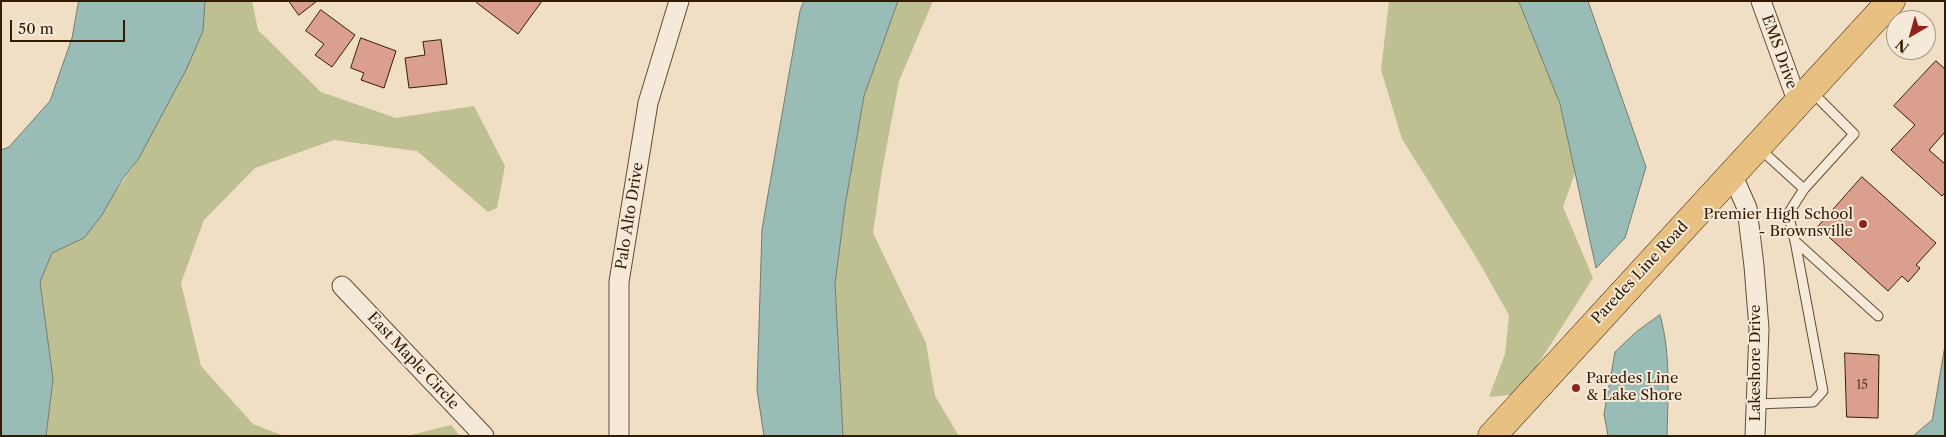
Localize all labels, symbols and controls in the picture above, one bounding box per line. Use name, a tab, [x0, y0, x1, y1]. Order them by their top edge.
scale bar	[12, 10, 128, 42]
north arrow	[1886, 10, 1936, 60]
street label: EMS Drive	[1757, 13, 1801, 91]
text: 50 m	[18, 19, 54, 38]
text: N	[1892, 35, 1913, 57]
street label: Palo Alto Drive	[613, 161, 647, 271]
place label: Premier High School - Brownsville	[1704, 206, 1853, 241]
street label: Paredes Line Road	[1588, 218, 1692, 328]
marker: Premier High School - Brownsville	[1857, 218, 1869, 230]
street label: Lakeshore Drive	[1747, 305, 1765, 421]
street label: East Maple Circle	[363, 309, 463, 413]
place label: Paredes Line & Lake Shore	[1586, 370, 1682, 405]
house number: 15	[1856, 379, 1868, 393]
marker: Paredes Line & Lake Shore	[1570, 382, 1582, 394]

